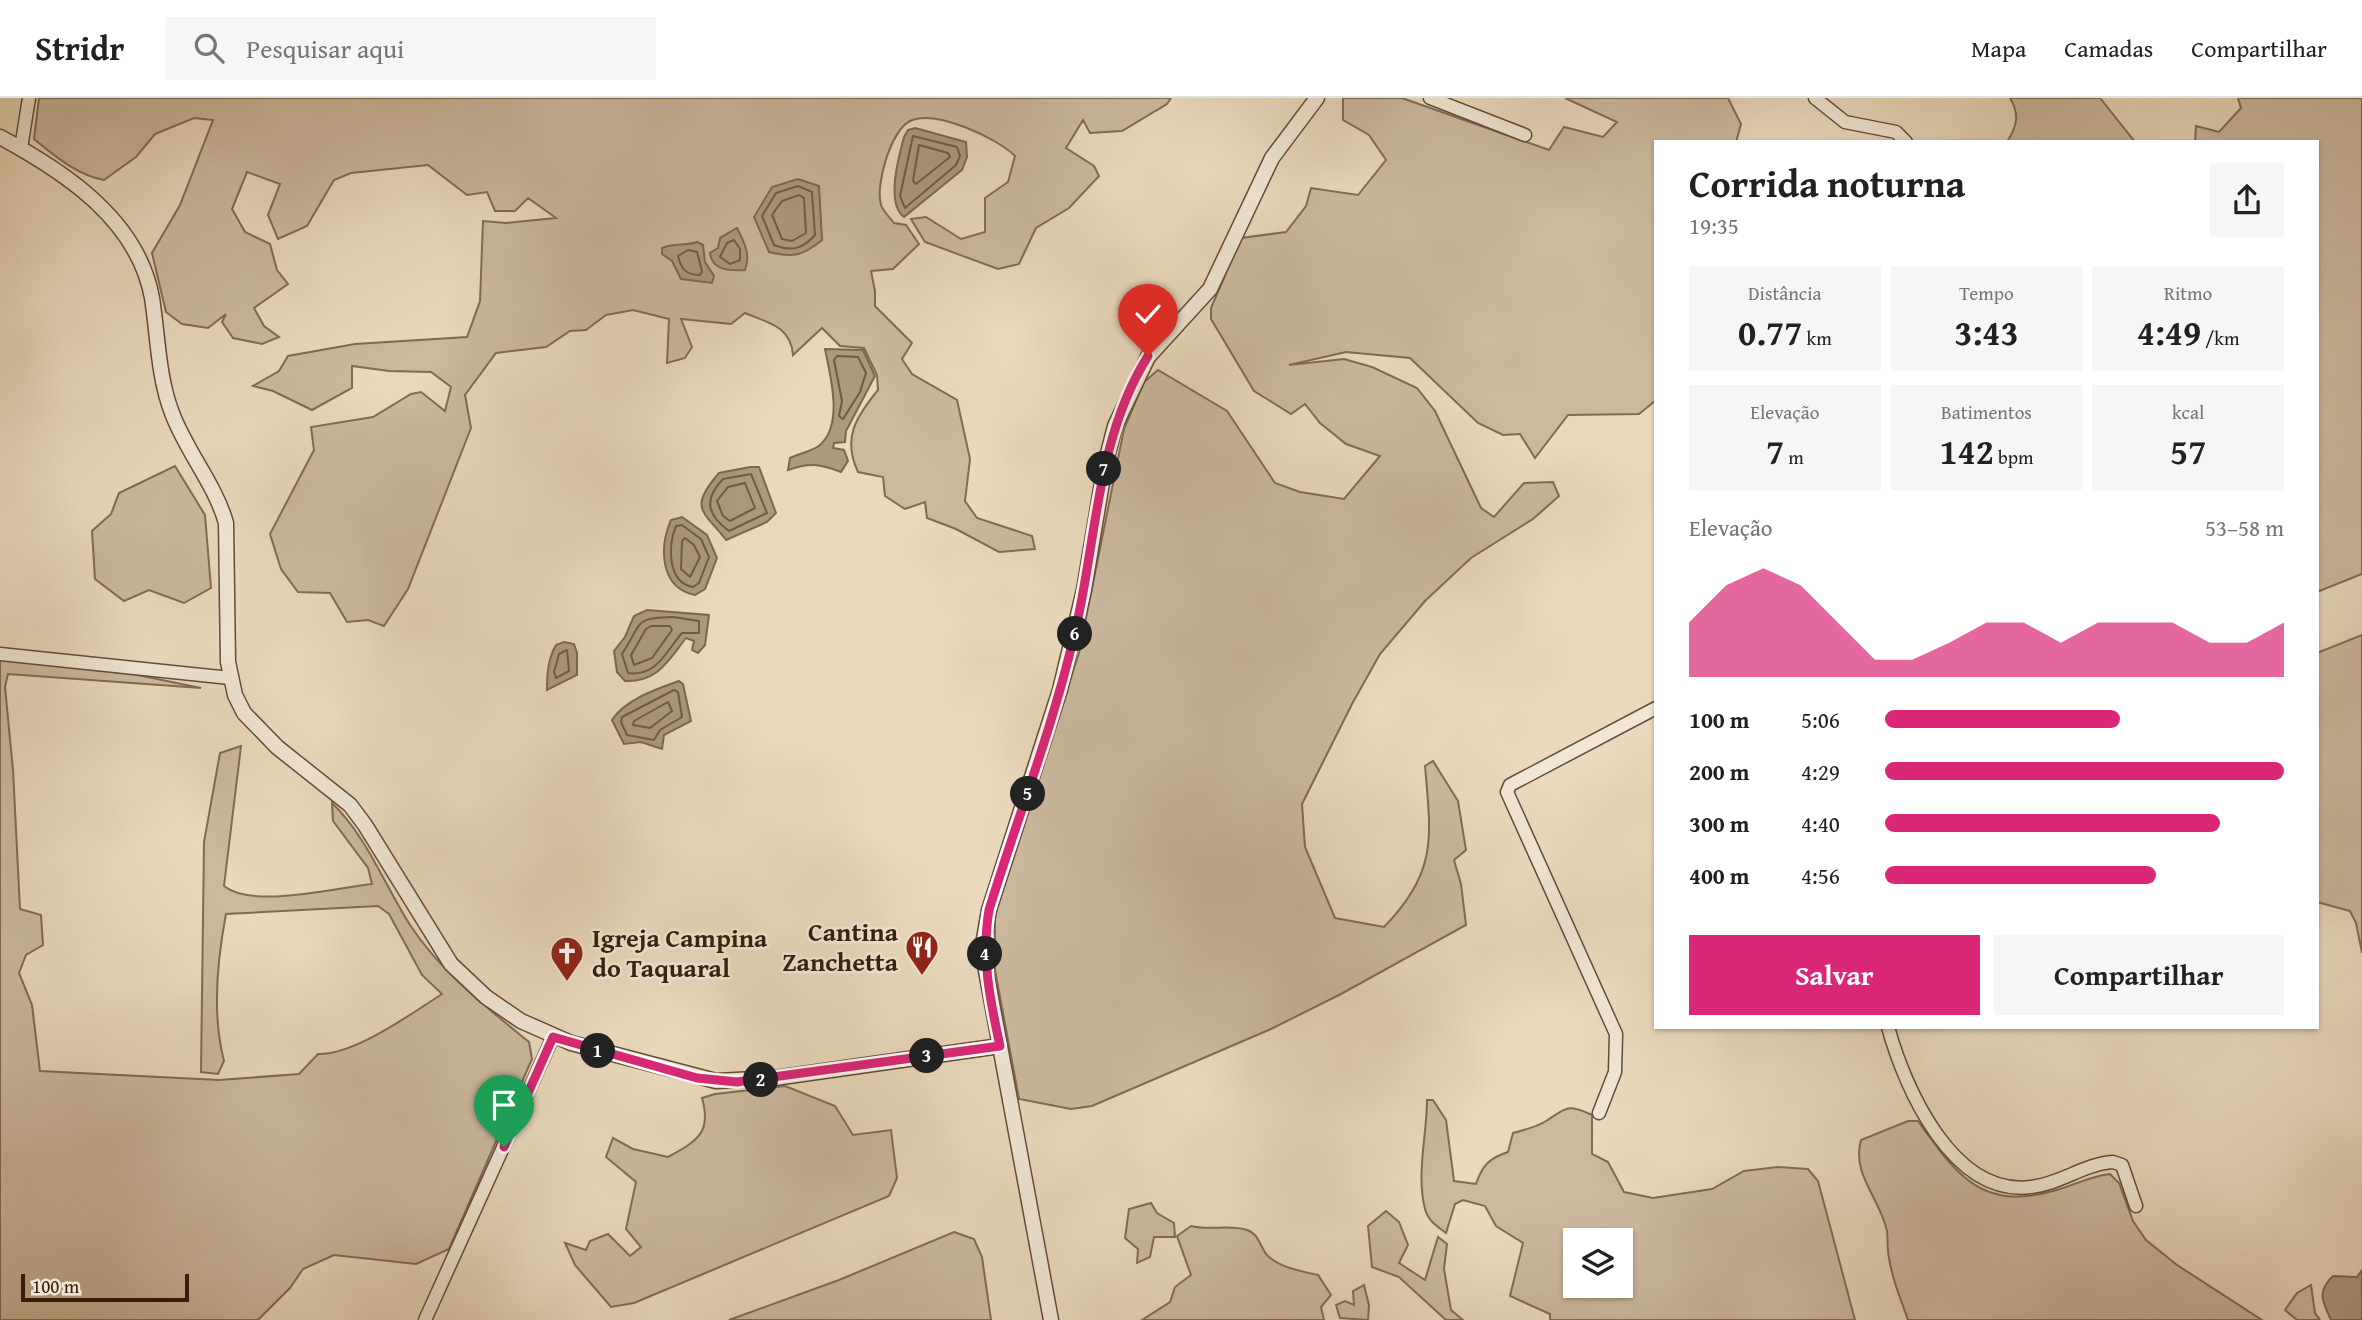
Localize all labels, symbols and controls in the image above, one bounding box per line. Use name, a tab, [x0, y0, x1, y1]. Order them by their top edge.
search box	[166, 17, 656, 80]
text: Stridr	[35, 24, 124, 72]
icon: search	[190, 29, 228, 67]
text: Pesquisar aqui	[246, 29, 404, 68]
text: Mapa	[1971, 31, 2026, 66]
text: Camadas	[2064, 31, 2153, 66]
text: Compartilhar	[2191, 31, 2327, 66]
text: Corrida noturna	[1689, 155, 1965, 211]
button: share	[2210, 163, 2284, 237]
text: 19:35	[1689, 209, 1739, 242]
text: Distância	[1748, 279, 1822, 307]
text: Tempo	[1959, 279, 2014, 307]
text: Ritmo	[2164, 279, 2212, 307]
pin	[1118, 284, 1178, 356]
icon: check	[1129, 295, 1167, 333]
text: 0.77	[1738, 307, 1802, 358]
text: 3:43	[1954, 307, 2019, 358]
text: 4:49	[2137, 307, 2201, 358]
text: km	[1802, 324, 1832, 352]
text: /km	[2201, 324, 2239, 352]
text: Elevação	[1750, 398, 1819, 426]
text: Batimentos	[1941, 398, 2032, 426]
text: kcal	[2172, 398, 2204, 426]
text: 7	[1766, 426, 1784, 477]
text: 142	[1939, 426, 1994, 477]
text: 57	[2170, 426, 2206, 477]
text: m	[1784, 443, 1804, 471]
text: bpm	[1994, 443, 2034, 471]
pin: 7	[1086, 452, 1122, 486]
text: 7	[1099, 454, 1108, 482]
text: Elevação	[1689, 511, 1773, 544]
text: 53–58 m	[2205, 511, 2284, 544]
pin: 6	[1058, 616, 1092, 652]
text: 6	[1070, 619, 1079, 647]
text: 100 m	[1689, 703, 1750, 736]
text: 5:06	[1801, 703, 1840, 736]
text: 200 m	[1689, 755, 1750, 788]
text: 4:29	[1801, 755, 1840, 788]
pin: 5	[1010, 776, 1046, 812]
text: 5	[1023, 779, 1032, 807]
text: 300 m	[1689, 807, 1750, 840]
text: 4:40	[1801, 807, 1840, 840]
text: 400 m	[1689, 859, 1750, 892]
text: 4:56	[1801, 859, 1840, 892]
place label: Cantina Zanchetta	[782, 912, 899, 981]
place label: Igreja Campina do Taquaral	[592, 918, 768, 987]
restaurant icon: Cantina Zanchetta	[903, 928, 941, 977]
church icon: Igreja Campina do Taquaral	[548, 934, 586, 983]
button: Salvar	[1689, 935, 1980, 1015]
button: Compartilhar	[1994, 935, 2284, 1015]
pin: 4	[968, 936, 1002, 972]
text: 4	[980, 939, 989, 967]
pin: 1	[580, 1034, 616, 1068]
text: 1	[593, 1036, 602, 1064]
pin: 3	[909, 1038, 944, 1074]
text: 3	[922, 1041, 931, 1069]
pin: 2	[744, 1062, 778, 1098]
text: 2	[756, 1065, 765, 1093]
pin	[474, 1075, 534, 1147]
icon: arrive	[485, 1086, 523, 1124]
map controls	[1563, 1228, 1633, 1298]
button: layers	[1563, 1228, 1633, 1298]
scale bar	[21, 1271, 189, 1303]
text: 100 m	[32, 1272, 79, 1300]

